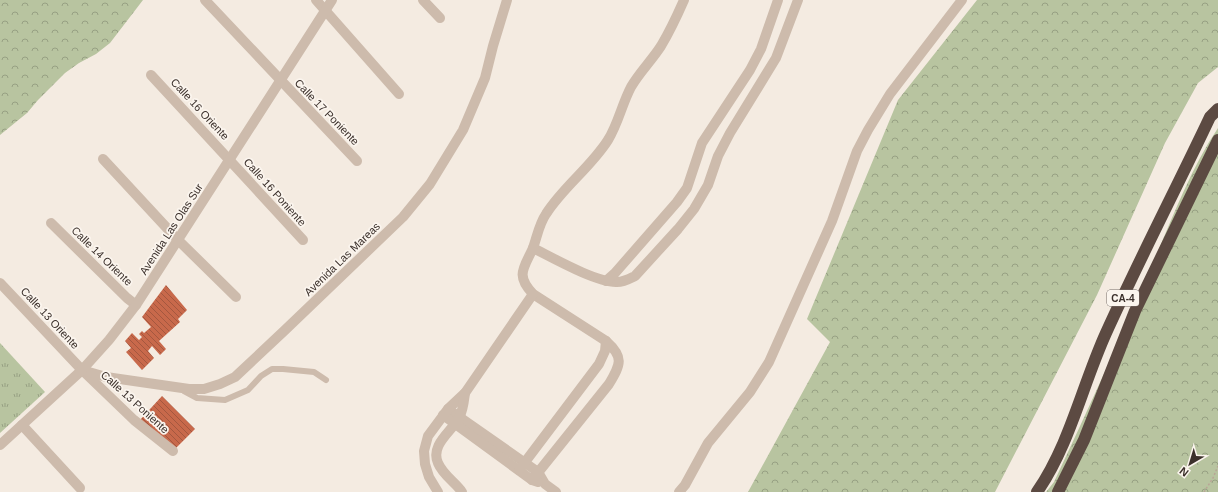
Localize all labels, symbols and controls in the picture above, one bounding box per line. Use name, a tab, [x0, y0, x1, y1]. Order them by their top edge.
street label: Calle 16 Oriente	[169, 76, 231, 142]
street label: Calle 17 Poniente	[293, 77, 361, 147]
street label: Calle 16 Poniente	[241, 156, 309, 228]
street label: Avenida Las Olas Sur	[137, 181, 205, 277]
street label: Avenida Las Mareas	[302, 220, 383, 298]
street label: Calle 14 Oriente	[69, 224, 135, 288]
street label: Calle 13 Oriente	[19, 285, 81, 351]
road number: CA-4	[1107, 290, 1139, 306]
street label: Calle 13 Poniente	[99, 368, 171, 436]
north arrow	[1170, 444, 1210, 484]
text: N	[1177, 465, 1191, 479]

